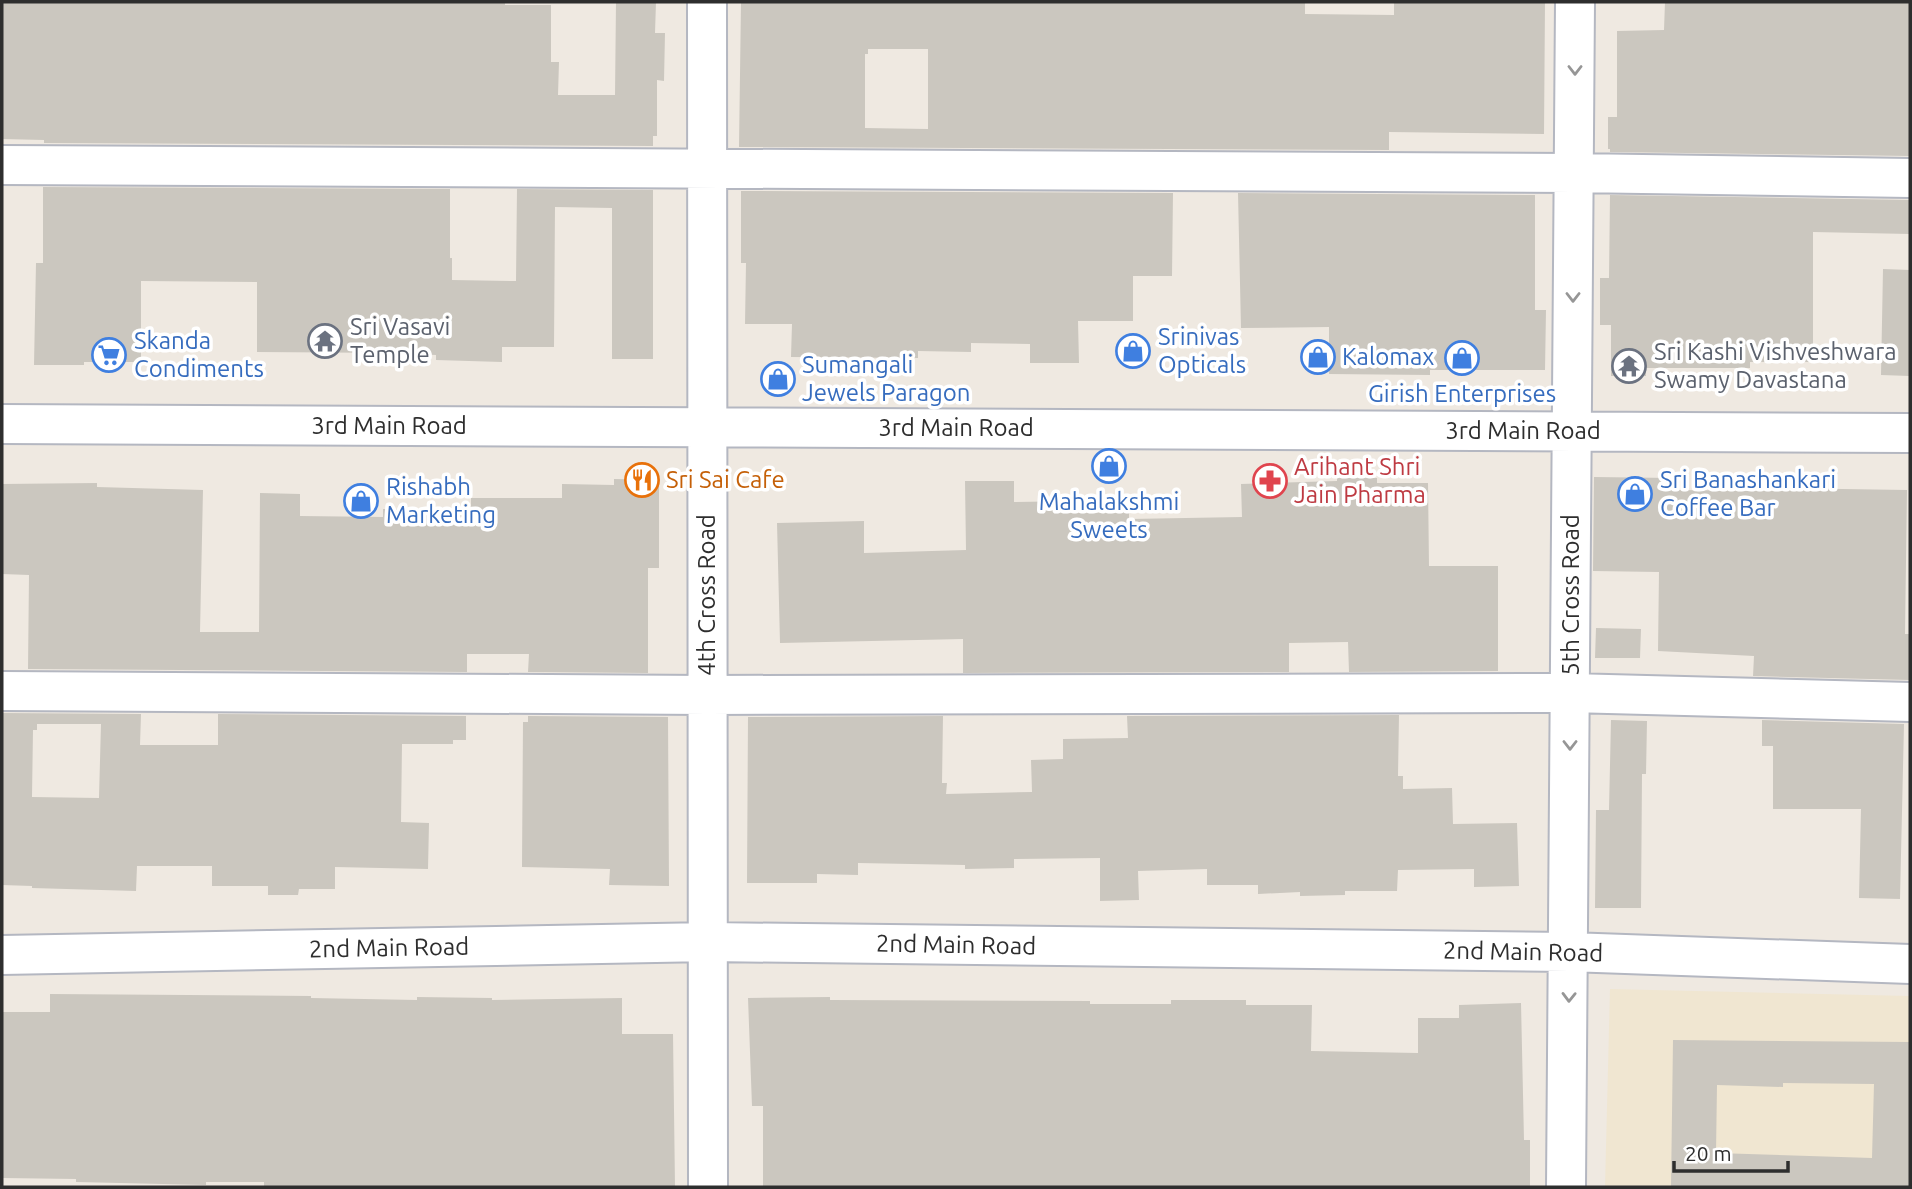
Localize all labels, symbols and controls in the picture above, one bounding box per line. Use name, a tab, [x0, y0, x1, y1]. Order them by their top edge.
one-way arrow	[1567, 65, 1583, 76]
one-way arrow	[1565, 293, 1581, 303]
place label: Sri Vasavi Temple	[350, 313, 450, 368]
temple icon: Sri Vasavi Temple	[306, 322, 344, 360]
place label: Srinivas Opticals	[1158, 323, 1246, 378]
place label: Skanda Condiments	[134, 327, 264, 382]
shop icon: Srinivas Opticals	[1114, 332, 1152, 370]
supermarket icon: Skanda Condiments	[90, 336, 128, 374]
shop icon: Kalomax	[1299, 338, 1337, 376]
place label: Sri Kashi Vishveshwara Swamy Davastana	[1654, 338, 1897, 393]
shop icon: Girish Enterprises	[1443, 339, 1481, 377]
place label: Kalomax	[1342, 343, 1434, 370]
temple icon: Sri Kashi Vishveshwara Swamy Davastana	[1610, 347, 1648, 385]
place label: Sumangali Jewels Paragon	[802, 351, 971, 406]
shop icon: Sumangali Jewels Paragon	[759, 360, 797, 398]
place label: Girish Enterprises	[1368, 380, 1556, 407]
street label: 3rd Main Road	[311, 412, 467, 439]
street label: 3rd Main Road	[878, 414, 1034, 441]
street label: 3rd Main Road	[1445, 417, 1601, 444]
shop icon: Mahalakshmi Sweets	[1090, 447, 1128, 485]
place label: Arihant Shri Jain Pharma	[1294, 453, 1426, 508]
restaurant icon: Sri Sai Cafe	[623, 461, 661, 499]
pharmacy icon: Arihant Shri Jain Pharma	[1251, 462, 1289, 500]
place label: Sri Sai Cafe	[666, 466, 785, 493]
place label: Sri Banashankari Coffee Bar	[1660, 466, 1836, 521]
place label: Rishabh Marketing	[386, 473, 496, 528]
shop icon: Sri Banashankari Coffee Bar	[1616, 475, 1654, 513]
shop icon: Rishabh Marketing	[342, 482, 380, 520]
place label: Mahalakshmi Sweets	[1039, 488, 1179, 543]
street label: 4th Cross Road	[693, 514, 720, 676]
street label: 5th Cross Road	[1557, 514, 1584, 676]
one-way arrow	[1562, 741, 1578, 751]
street label: 2nd Main Road	[876, 930, 1036, 959]
street label: 2nd Main Road	[309, 933, 469, 962]
street label: 2nd Main Road	[1443, 937, 1603, 966]
one-way arrow	[1561, 993, 1577, 1003]
scale bar	[1674, 1130, 1788, 1174]
text: 20 m	[1685, 1141, 1732, 1165]

